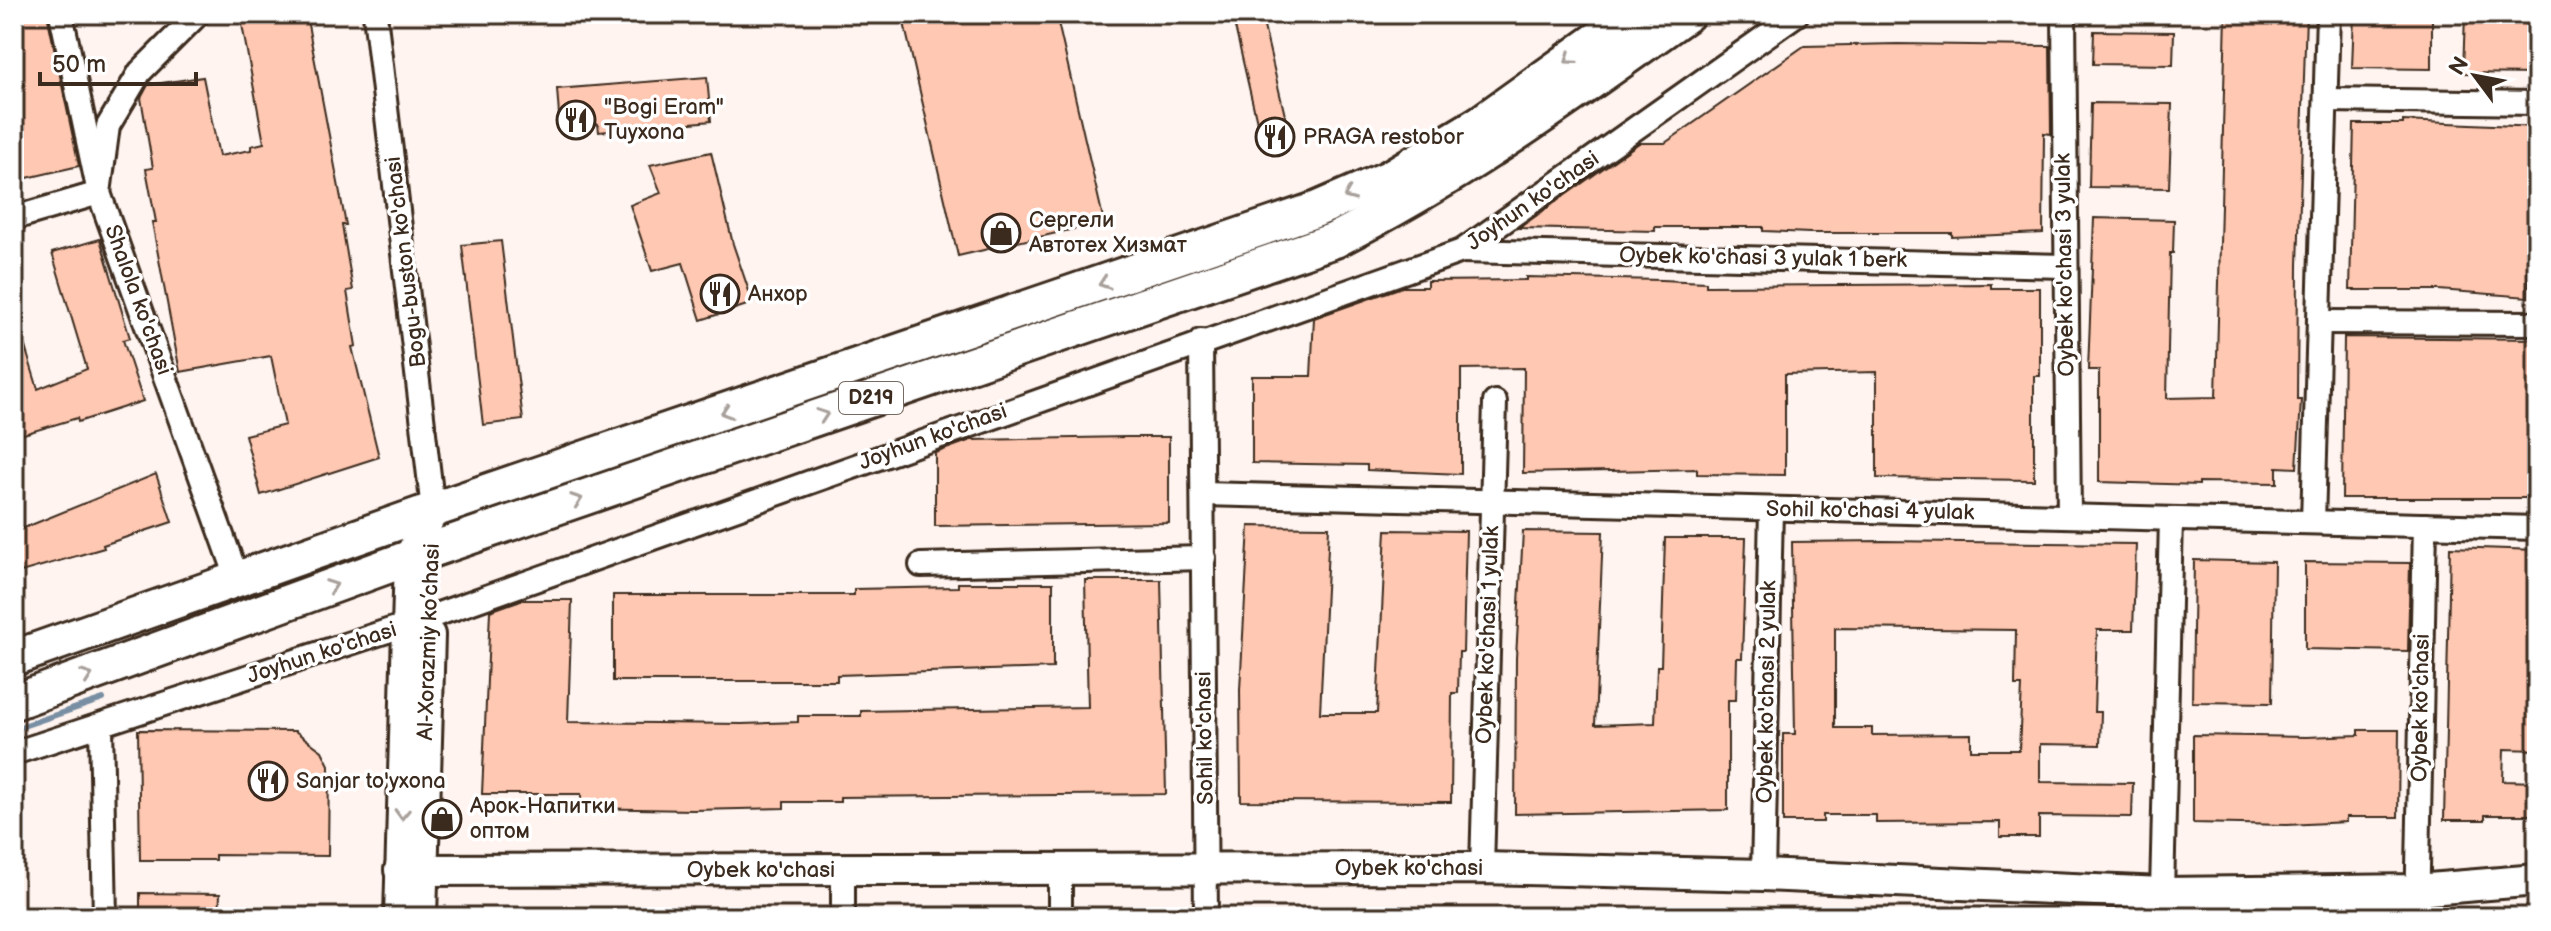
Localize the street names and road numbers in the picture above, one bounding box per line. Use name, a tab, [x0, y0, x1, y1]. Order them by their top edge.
street label: Joyhun ko'chasi	[1462, 145, 1604, 257]
street label: Oybek ko'chasi 3 yulak	[2050, 153, 2080, 377]
street label: Bogu-buston ko'chasi	[380, 155, 432, 369]
street label: Shalola ko'chasi	[98, 221, 178, 379]
street label: Oybek ko'chasi 3 yulak 1 berk	[1619, 242, 1907, 274]
road number: D219	[839, 382, 903, 414]
street label: Joyhun ko'chasi	[855, 398, 1011, 476]
street label: Sohil ko'chasi 4 yulak	[1766, 496, 1975, 526]
street label: Oybek ko'chasi 1 yulak	[1471, 525, 1505, 745]
street label: Al-Xorazmiy ko’chasi	[412, 543, 446, 741]
street label: Oybek ko'chasi 2 yulak	[1752, 580, 1782, 804]
street label: Joyhun ko'chasi	[244, 616, 400, 690]
street label: Oybek ko'chasi	[2406, 634, 2436, 782]
street label: Sohil ko'chasi	[1190, 671, 1220, 805]
street label: Oybek ko'chasi	[1335, 855, 1483, 882]
street label: Oybek ko'chasi	[687, 857, 835, 884]

